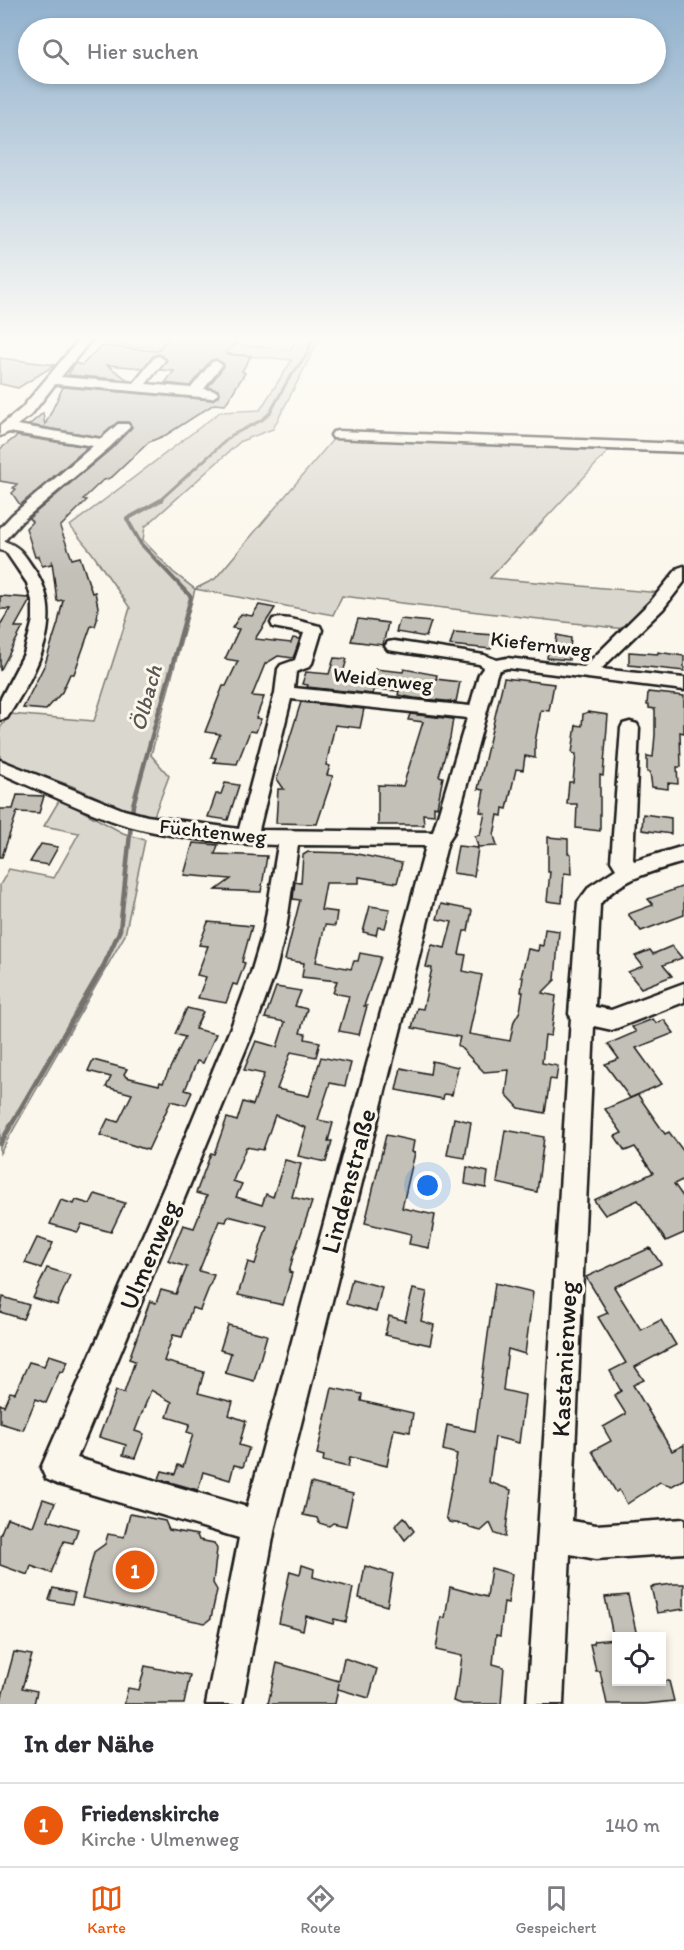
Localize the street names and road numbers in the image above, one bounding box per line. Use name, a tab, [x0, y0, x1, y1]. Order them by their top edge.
street label: Kiefernweg	[489, 625, 593, 663]
street label: Weidenweg	[332, 661, 435, 697]
street label: Füchtenweg	[158, 813, 268, 849]
street label: Lindenstraße	[313, 1105, 383, 1257]
street label: Ulmenweg	[112, 1195, 187, 1315]
street label: Kastanienweg	[544, 1280, 584, 1438]

